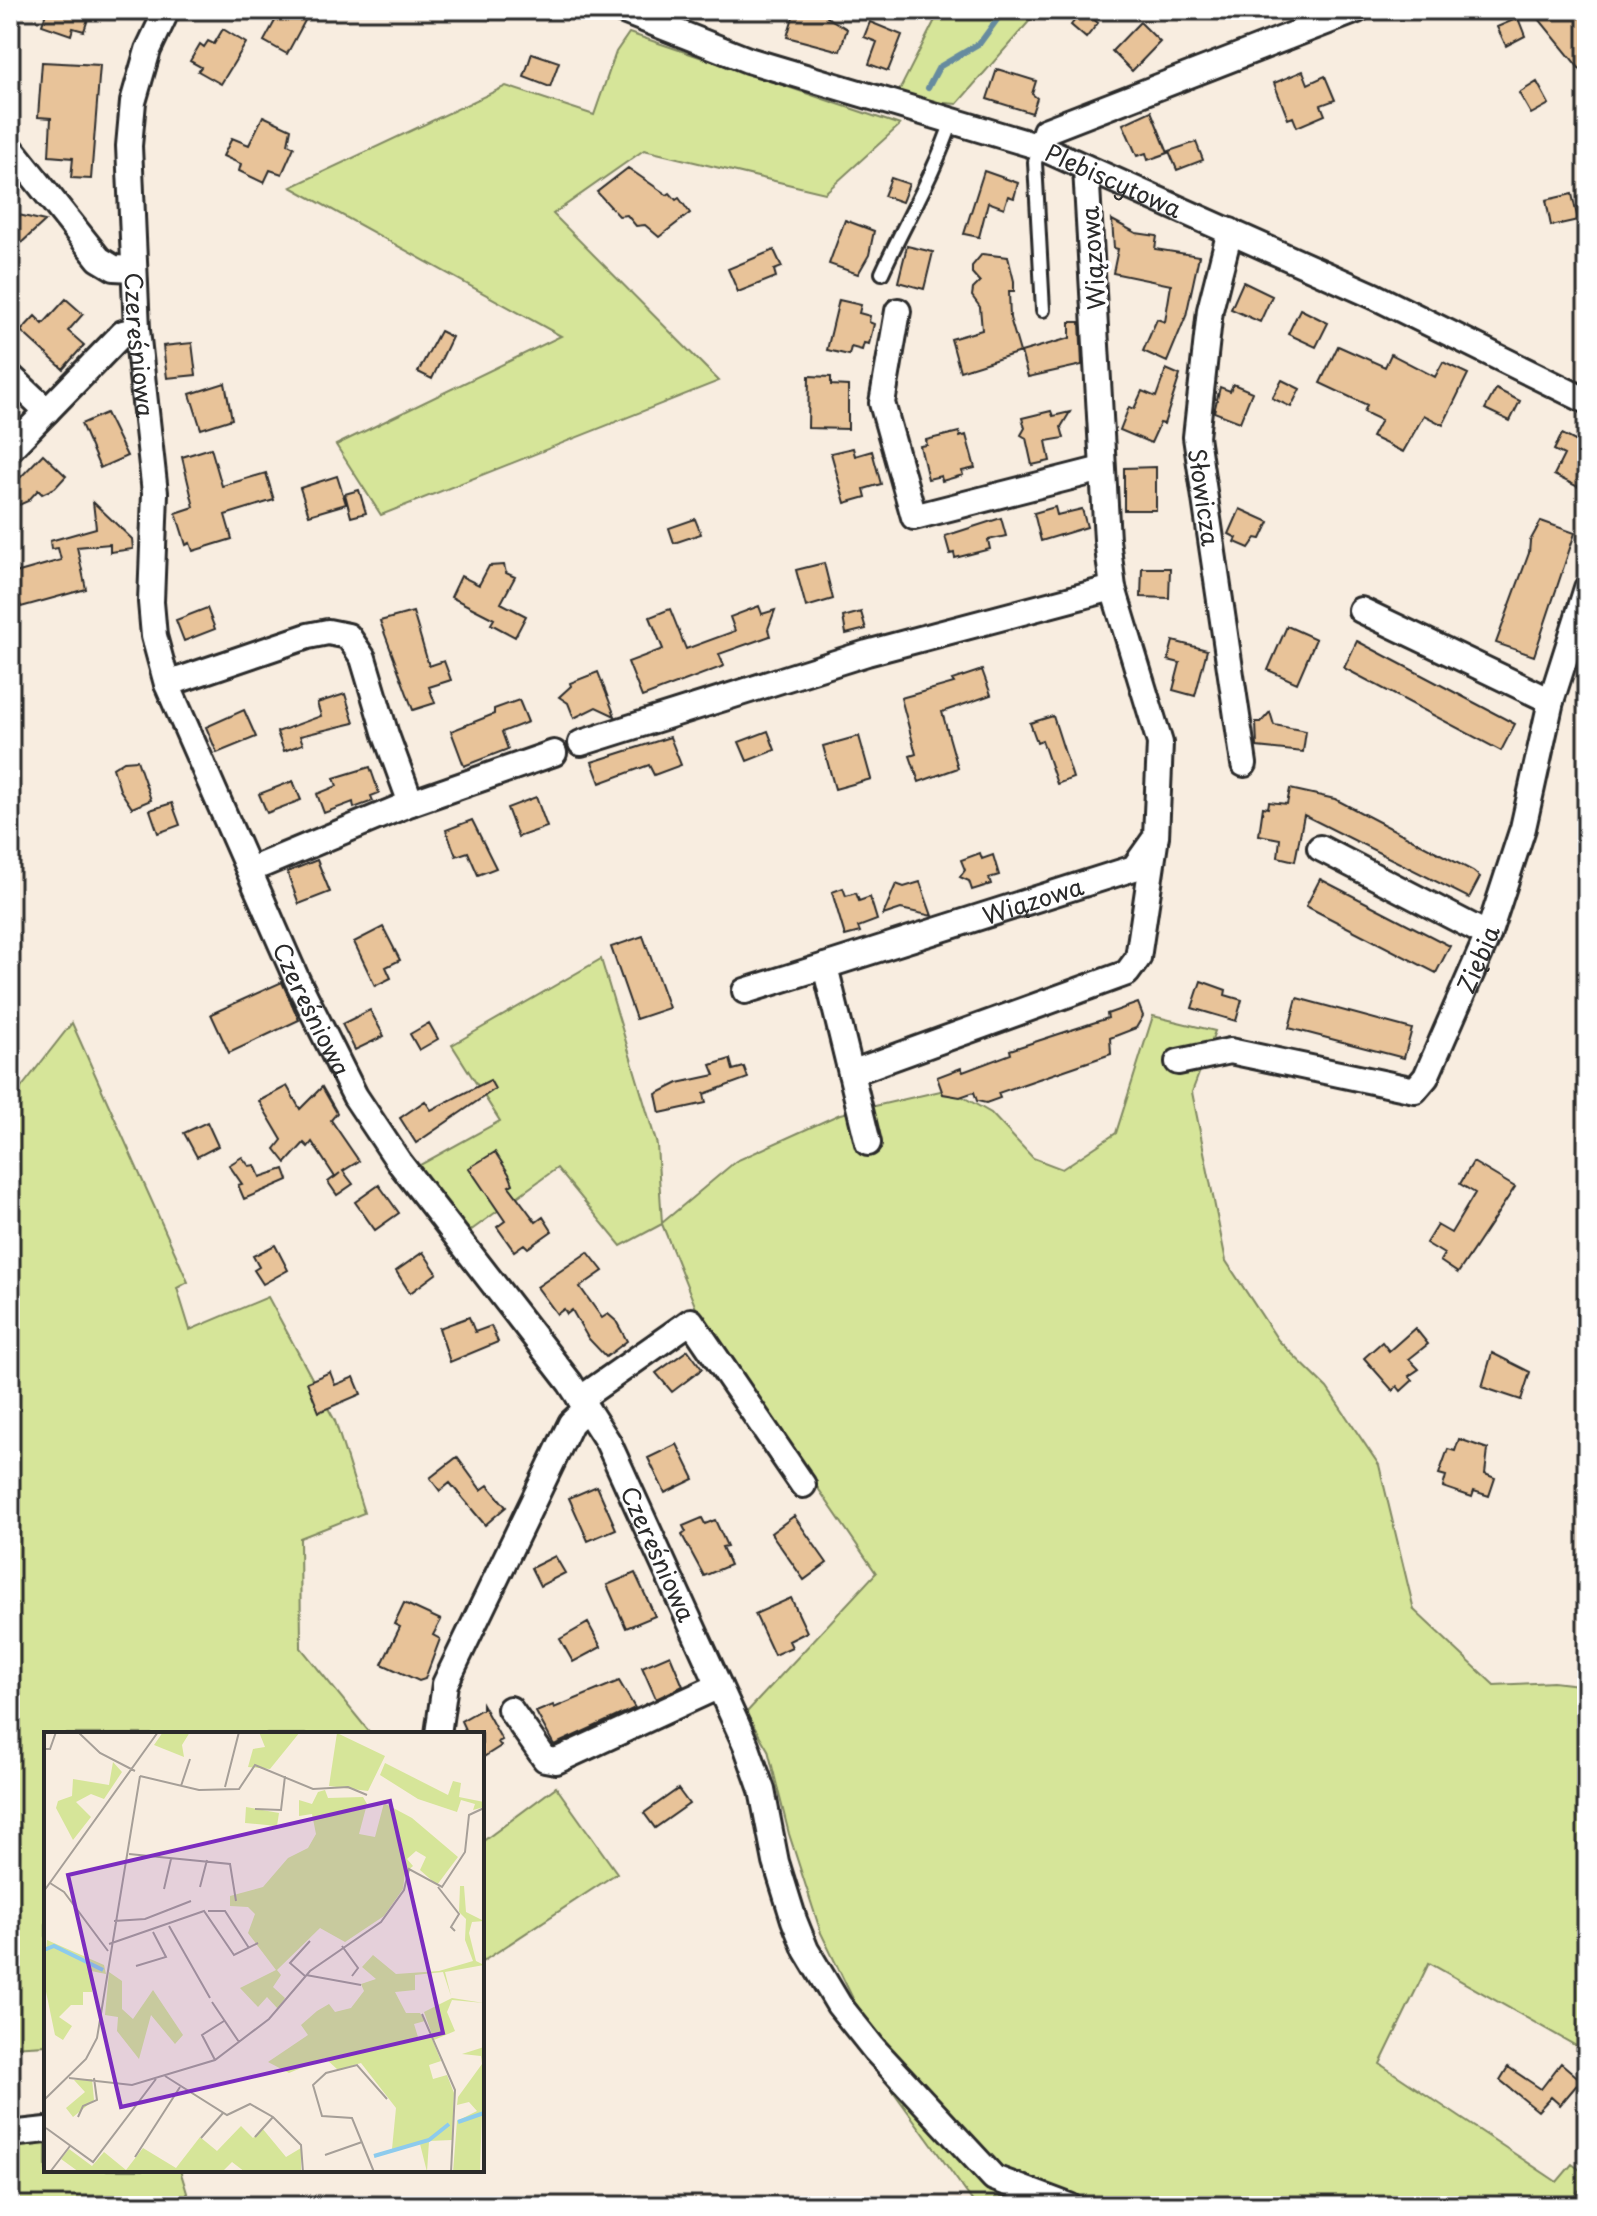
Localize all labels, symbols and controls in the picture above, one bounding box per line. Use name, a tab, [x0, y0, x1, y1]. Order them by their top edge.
street label: Plebiscytowa	[1040, 134, 1188, 226]
street label: Wiązowa	[1070, 205, 1114, 311]
street label: Czereśniowa	[117, 272, 165, 420]
street label: Słowicza	[1180, 446, 1230, 548]
street label: Wiązowa	[978, 867, 1088, 933]
street label: Ziębia	[1447, 921, 1508, 998]
street label: Czereśniowa	[264, 936, 360, 1083]
street label: Czereśniowa	[612, 1480, 705, 1627]
inset map	[44, 1732, 484, 2172]

